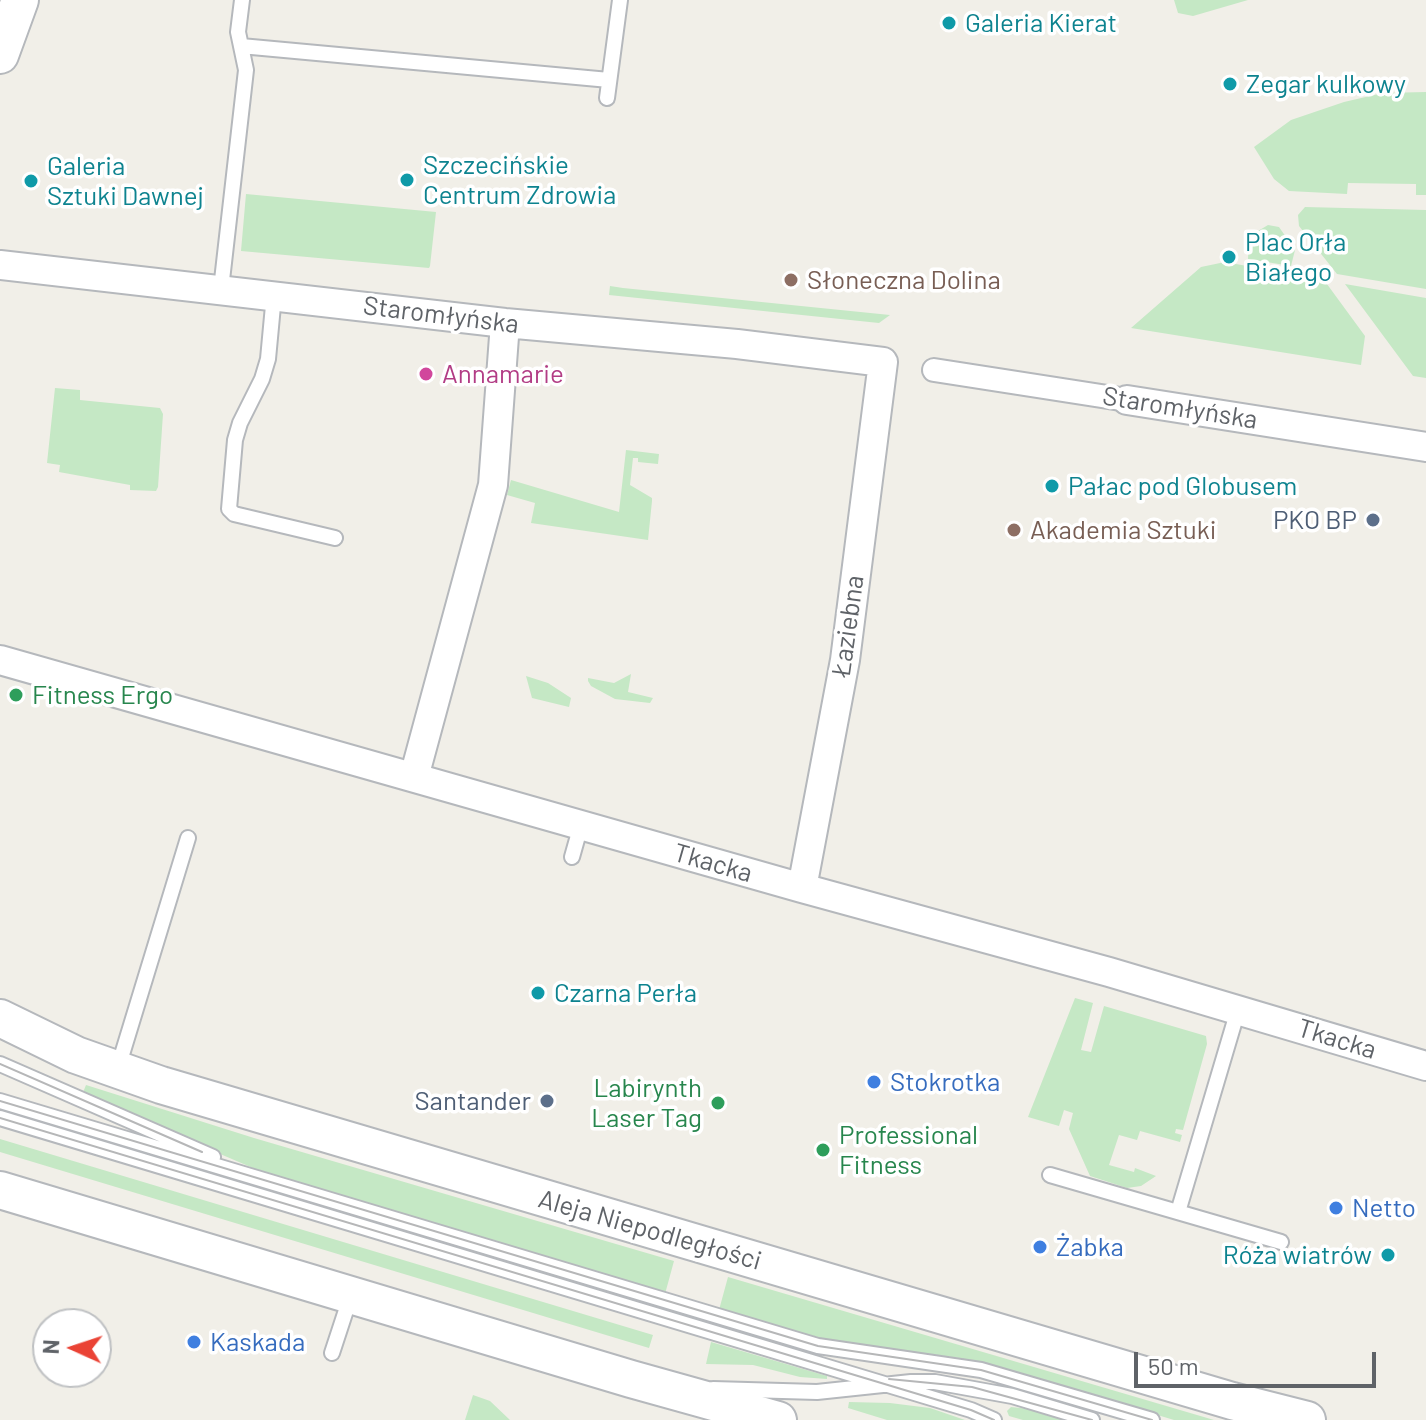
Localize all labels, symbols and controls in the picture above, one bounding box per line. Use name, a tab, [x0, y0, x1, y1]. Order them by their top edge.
place label: Galeria Kierat	[965, 7, 1117, 39]
marker: Galeria Kierat	[940, 14, 958, 32]
place label: Zegar kulkowy	[1246, 68, 1406, 100]
marker: Zegar kulkowy	[1221, 75, 1239, 93]
place label: Szczecińskie Centrum Zdrowia	[423, 149, 616, 210]
place label: Galeria Sztuki Dawnej	[47, 150, 204, 212]
marker: Szczecińskie Centrum Zdrowia	[398, 171, 416, 189]
marker: Galeria Sztuki Dawnej	[22, 172, 40, 190]
place label: Plac Orła Białego	[1245, 226, 1346, 288]
marker: Plac Orła Białego	[1220, 248, 1238, 266]
place label: Słoneczna Dolina	[807, 264, 1001, 296]
marker: Słoneczna Dolina	[782, 271, 800, 289]
street label: Staromłyńska	[361, 290, 521, 340]
place label: Annamarie	[442, 358, 564, 390]
marker: Annamarie	[417, 365, 435, 383]
street label: Staromłyńska	[1100, 380, 1260, 436]
place label: Pałac pod Globusem	[1068, 470, 1297, 502]
marker: Pałac pod Globusem	[1043, 477, 1061, 495]
place label: PKO BP	[1273, 504, 1357, 536]
marker: PKO BP	[1364, 511, 1382, 529]
place label: Akademia Sztuki	[1030, 514, 1216, 546]
marker: Akademia Sztuki	[1005, 521, 1023, 539]
street label: Łaziebna	[825, 573, 871, 679]
place label: Fitness Ergo	[32, 679, 173, 711]
marker: Fitness Ergo	[7, 686, 25, 704]
street label: Tkacka	[670, 837, 756, 889]
place label: Czarna Perła	[554, 977, 697, 1009]
marker: Czarna Perła	[529, 984, 547, 1002]
street label: Tkacka	[1294, 1012, 1380, 1066]
place label: Stokrotka	[890, 1066, 1000, 1098]
place label: Labirynth Laser Tag	[591, 1072, 702, 1134]
marker: Stokrotka	[865, 1073, 883, 1091]
place label: Santander	[414, 1085, 531, 1117]
marker: Santander	[538, 1092, 556, 1110]
marker: Labirynth Laser Tag	[709, 1094, 727, 1112]
place label: Professional Fitness	[839, 1119, 978, 1180]
marker: Professional Fitness	[814, 1141, 832, 1159]
street label: Aleja Niepodległości	[535, 1183, 765, 1277]
place label: Netto	[1352, 1192, 1416, 1224]
marker: Netto	[1327, 1199, 1345, 1217]
place label: Żabka	[1056, 1231, 1124, 1263]
marker: Żabka	[1031, 1238, 1049, 1256]
place label: Róża wiatrów	[1223, 1239, 1372, 1271]
marker: Róża wiatrów	[1379, 1246, 1397, 1264]
north arrow	[32, 1308, 112, 1388]
place label: Kaskada	[210, 1326, 305, 1358]
marker: Kaskada	[185, 1333, 203, 1351]
scale bar	[1138, 1336, 1380, 1386]
text: N	[37, 1339, 63, 1355]
text: 50 m	[1148, 1351, 1199, 1380]

